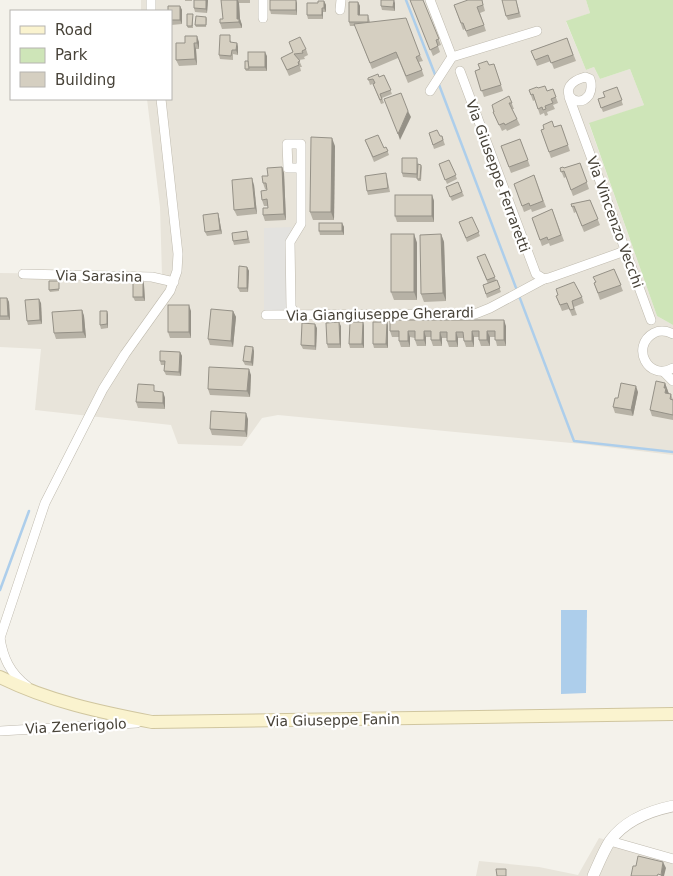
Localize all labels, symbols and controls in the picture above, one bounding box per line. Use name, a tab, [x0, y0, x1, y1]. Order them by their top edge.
legend	[10, 10, 172, 100]
text: Road	[55, 21, 93, 39]
text: Park	[55, 46, 88, 64]
text: Building	[55, 71, 116, 89]
street label: Via Giuseppe Ferraretti	[463, 98, 533, 254]
street label: Via Vincenzo Vecchi	[584, 154, 646, 290]
street label: Via Sarasina	[56, 267, 142, 285]
street label: Via Giangiuseppe Gherardi	[286, 304, 474, 324]
street label: Via Giuseppe Fanin	[266, 711, 400, 729]
street label: Via Zenerigolo	[25, 715, 127, 737]

